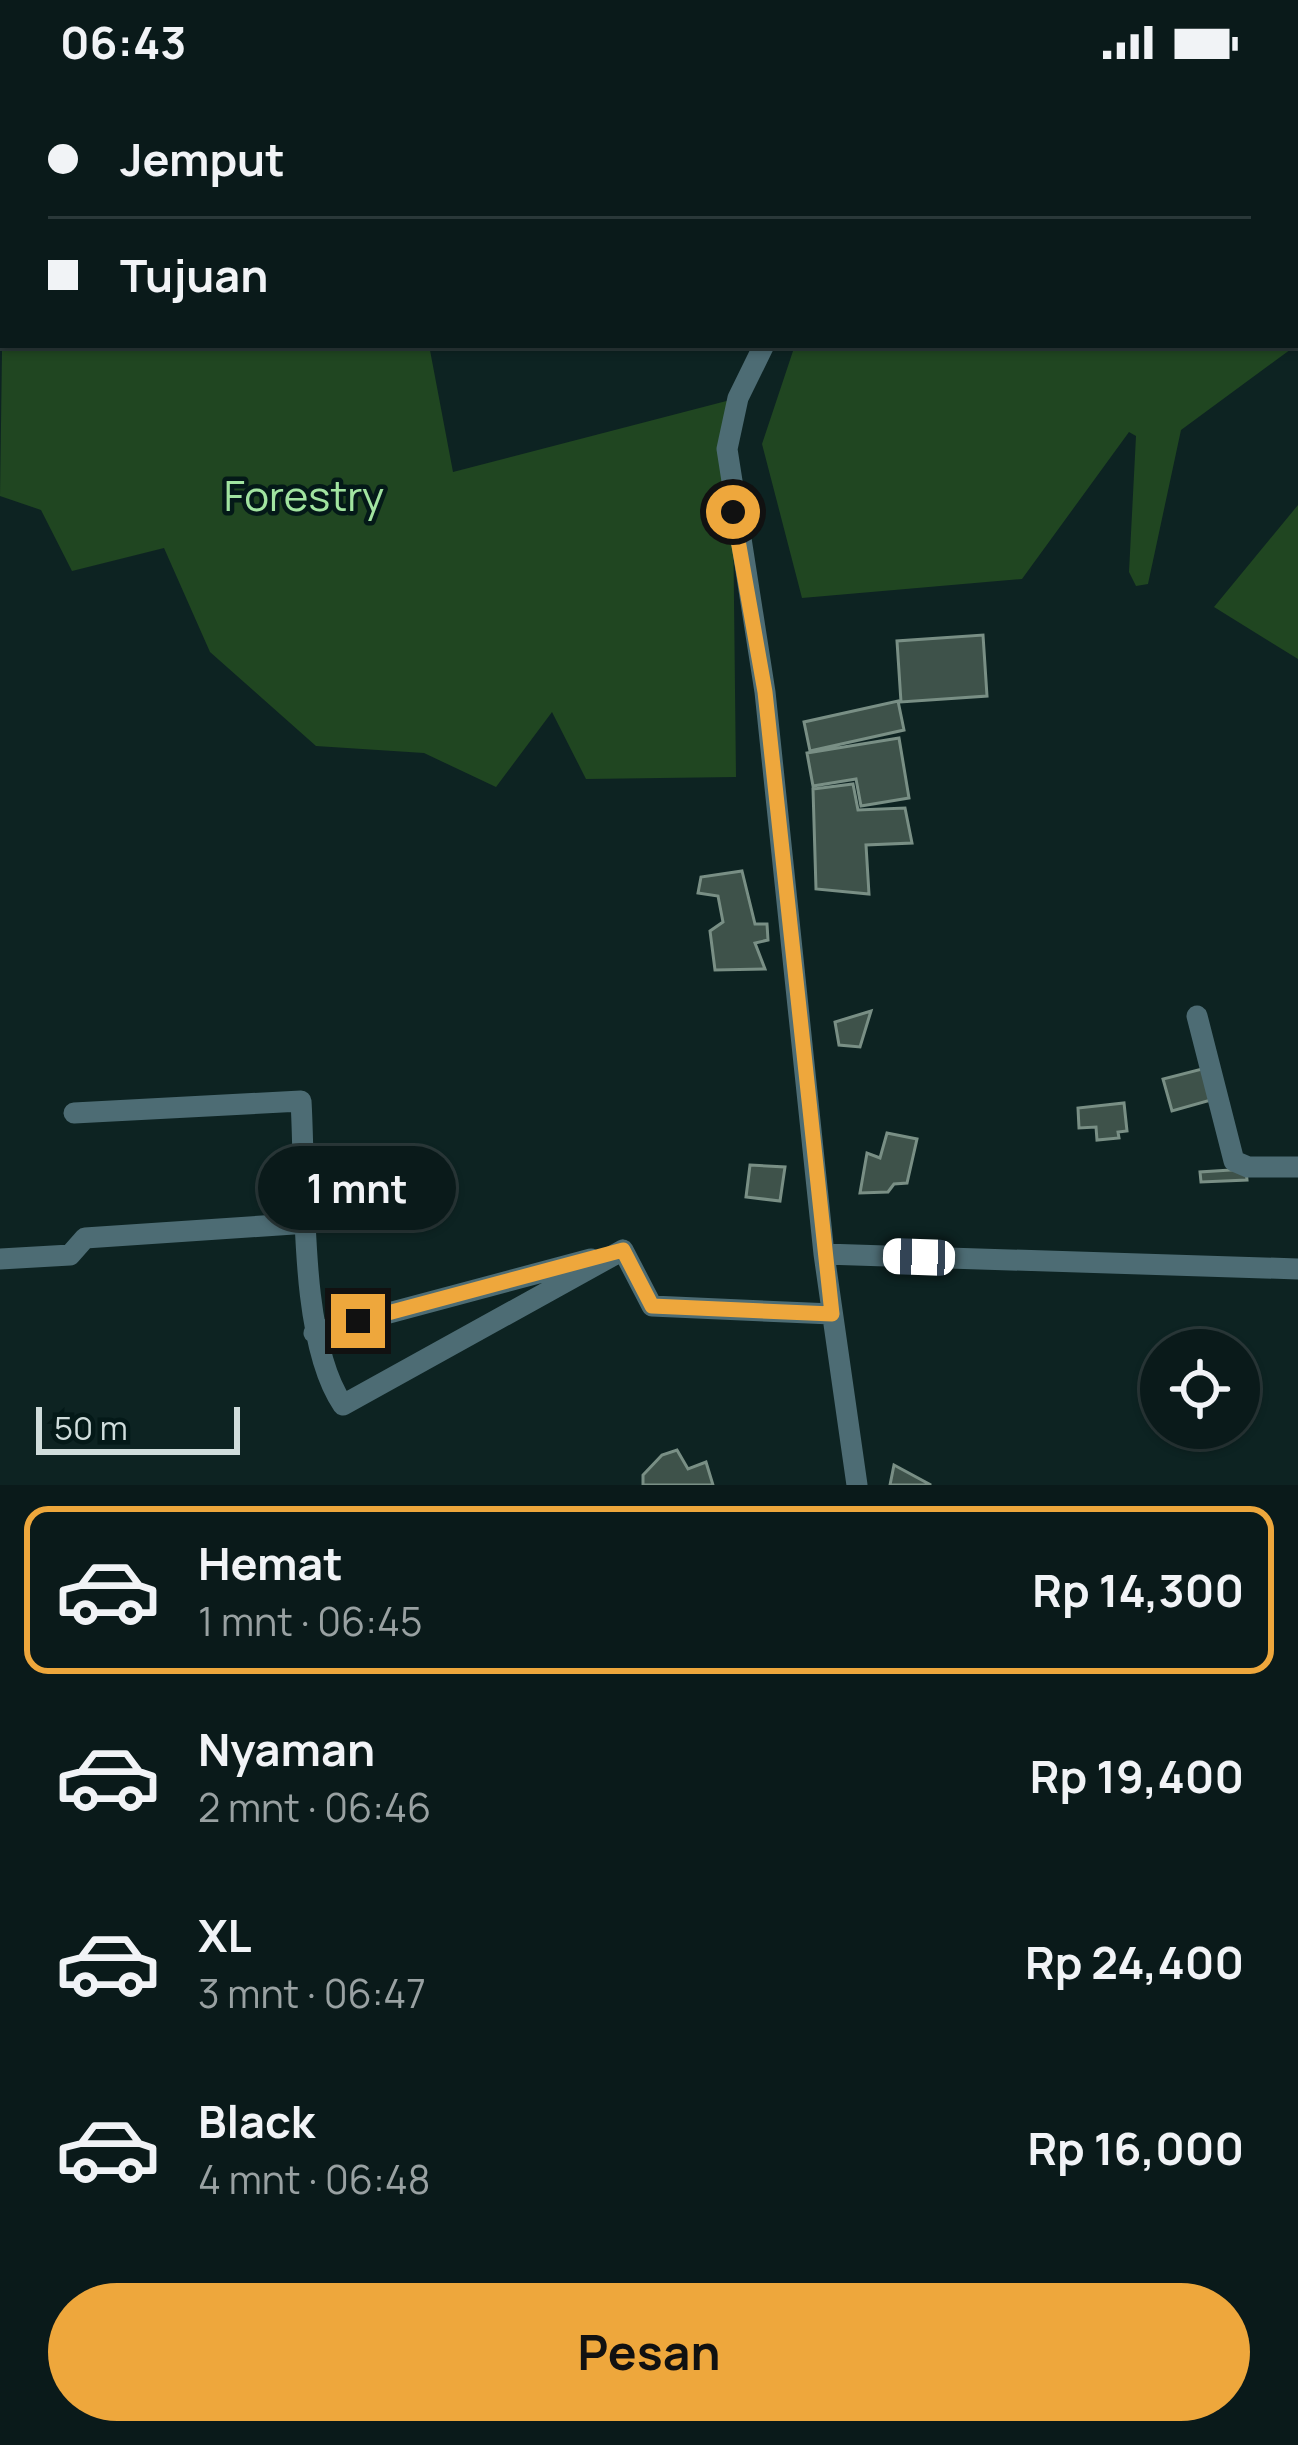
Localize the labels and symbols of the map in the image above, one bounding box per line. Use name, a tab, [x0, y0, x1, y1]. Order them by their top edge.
park label: Forestry	[224, 466, 384, 524]
route start	[706, 485, 760, 539]
callout: 1 mnt	[259, 1147, 457, 1231]
car	[882, 1238, 956, 1276]
route end	[331, 1294, 385, 1348]
scale bar	[36, 1401, 240, 1454]

